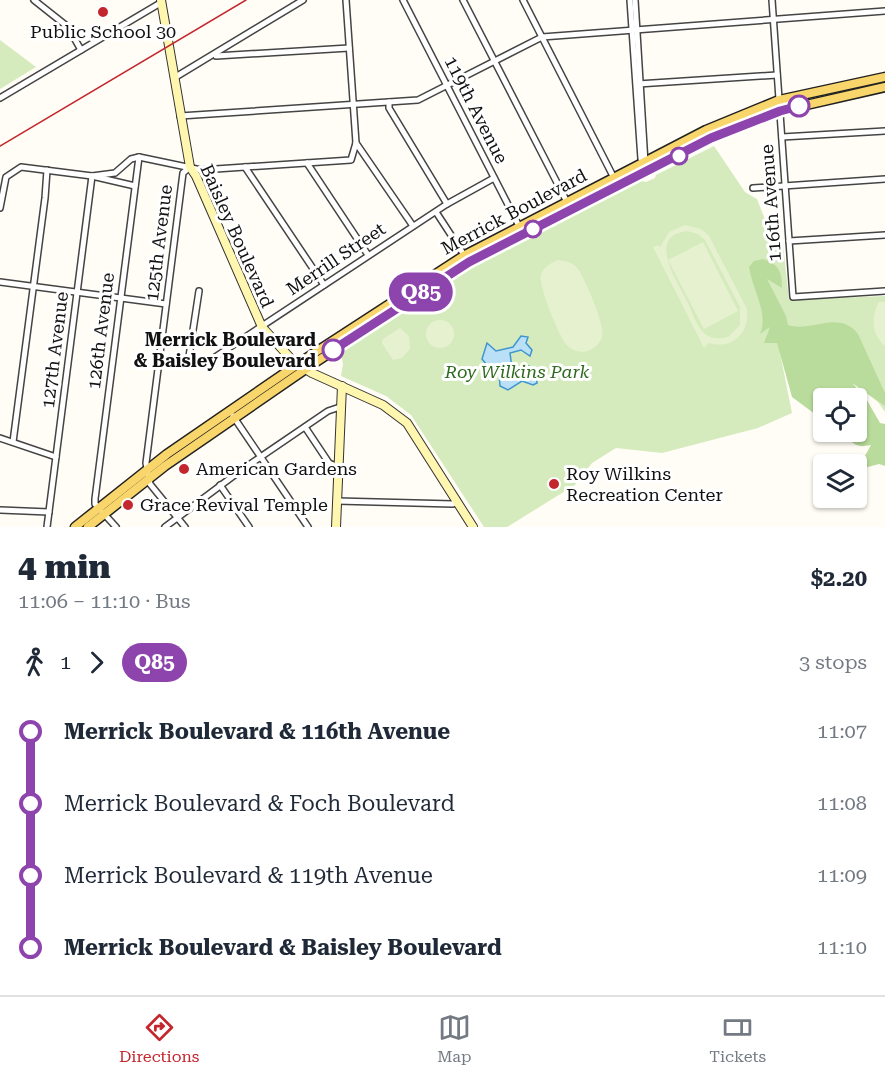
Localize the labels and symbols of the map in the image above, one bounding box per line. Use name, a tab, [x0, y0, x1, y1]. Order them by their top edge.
marker: Public School 30	[96, 5, 110, 19]
place label: Public School 30	[30, 21, 176, 42]
street label: 119th Avenue	[440, 53, 513, 167]
unlabelled marker	[788, 95, 810, 117]
street label: 116th Avenue	[756, 143, 785, 262]
unlabelled marker	[670, 147, 688, 165]
street label: Baisley Boulevard	[196, 161, 279, 311]
street label: Merrick Boulevard	[437, 164, 590, 259]
street label: 125th Avenue	[141, 183, 176, 303]
street label: Merrill Street	[282, 218, 389, 299]
unlabelled marker	[524, 220, 542, 238]
street label: 126th Avenue	[83, 271, 118, 391]
line badge: Q85	[386, 272, 456, 312]
street label: 127th Avenue	[37, 290, 72, 410]
place label: Merrick Boulevard & Baisley Boulevard	[134, 329, 316, 371]
marker: Merrick Boulevard & Baisley Boulevard	[322, 339, 344, 361]
park label: Roy Wilkins Park	[444, 361, 590, 382]
place label: American Gardens	[196, 458, 357, 479]
marker: American Gardens	[177, 462, 191, 476]
place label: Roy Wilkins Recreation Center	[566, 463, 723, 505]
marker: Roy Wilkins Recreation Center	[547, 477, 561, 491]
place label: Grace Revival Temple	[140, 494, 328, 515]
marker: Grace Revival Temple	[121, 498, 135, 512]

